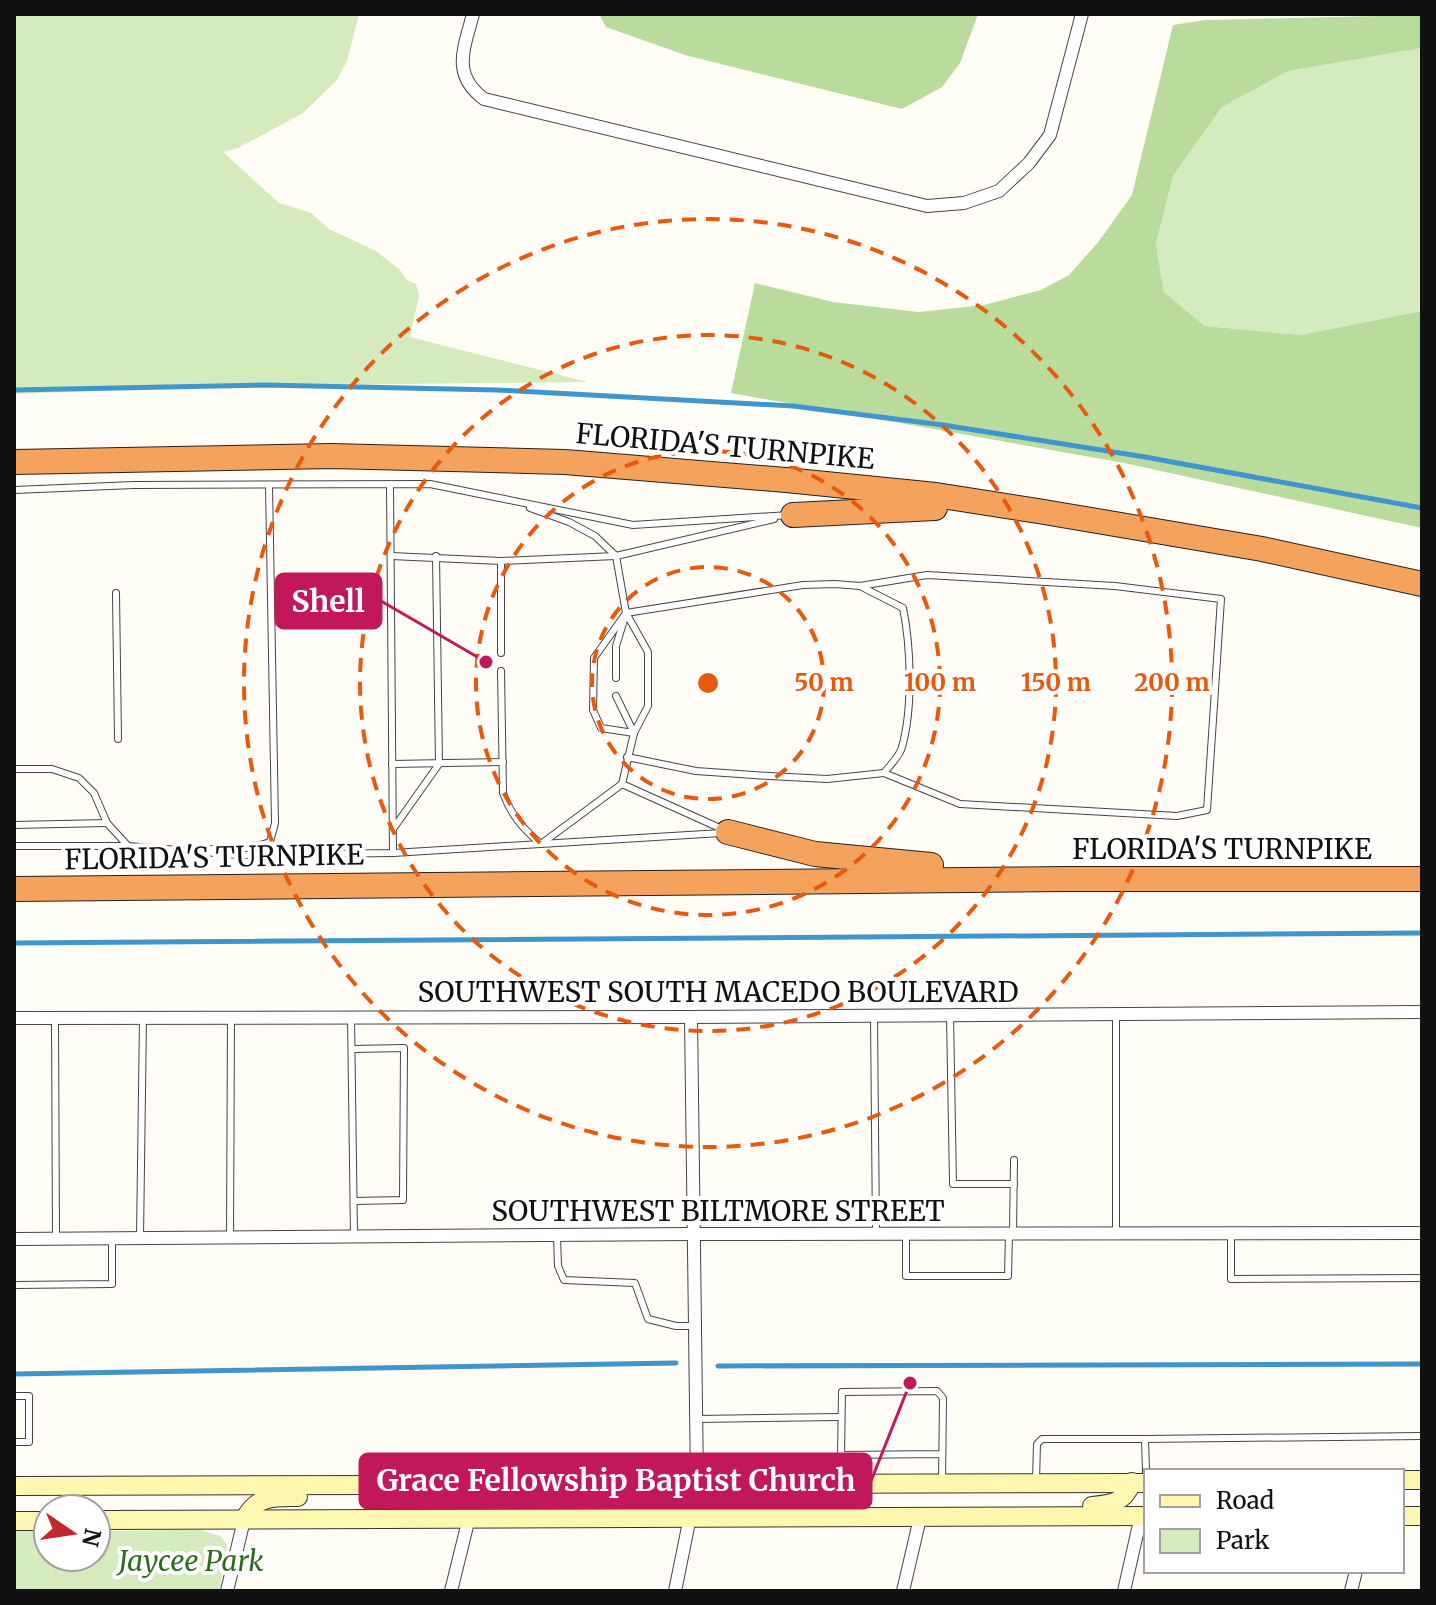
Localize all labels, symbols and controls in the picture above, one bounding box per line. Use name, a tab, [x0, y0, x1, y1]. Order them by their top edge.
street label: FLORIDA'S TURNPIKE	[574, 415, 876, 477]
callout: Shell	[276, 574, 381, 628]
text: Shell	[291, 582, 365, 620]
text: 50 m	[794, 667, 854, 698]
text: 100 m	[904, 667, 976, 698]
text: 150 m	[1021, 667, 1091, 698]
text: 200 m	[1134, 667, 1210, 698]
centre of rings	[694, 669, 722, 697]
street label: FLORIDA'S TURNPIKE	[1072, 831, 1372, 867]
street label: FLORIDA'S TURNPIKE	[64, 836, 364, 878]
street label: SOUTHWEST SOUTH MACEDO BOULEVARD	[417, 974, 1019, 1010]
street label: SOUTHWEST BILTMORE STREET	[491, 1193, 945, 1229]
callout: Grace Fellowship Baptist Church	[360, 1454, 871, 1508]
text: Grace Fellowship Baptist Church	[377, 1461, 855, 1499]
legend	[1144, 1469, 1404, 1573]
text: Road	[1216, 1485, 1274, 1516]
north arrow	[32, 1493, 112, 1573]
text: Park	[1216, 1525, 1270, 1556]
text: N	[76, 1526, 107, 1550]
park label: Jaycee Park	[116, 1543, 263, 1579]

